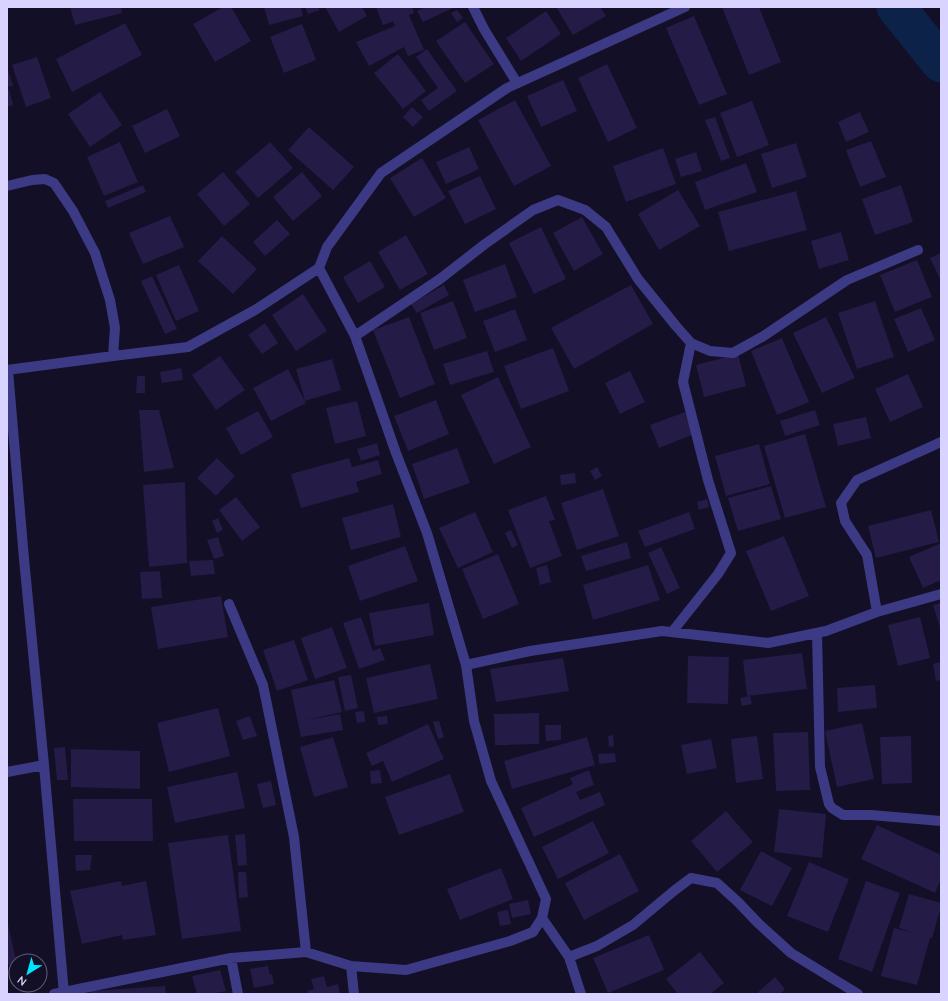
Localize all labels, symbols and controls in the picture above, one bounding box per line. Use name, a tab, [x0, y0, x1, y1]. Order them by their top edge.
north arrow	[8, 953, 48, 993]
text: N	[15, 973, 29, 989]

